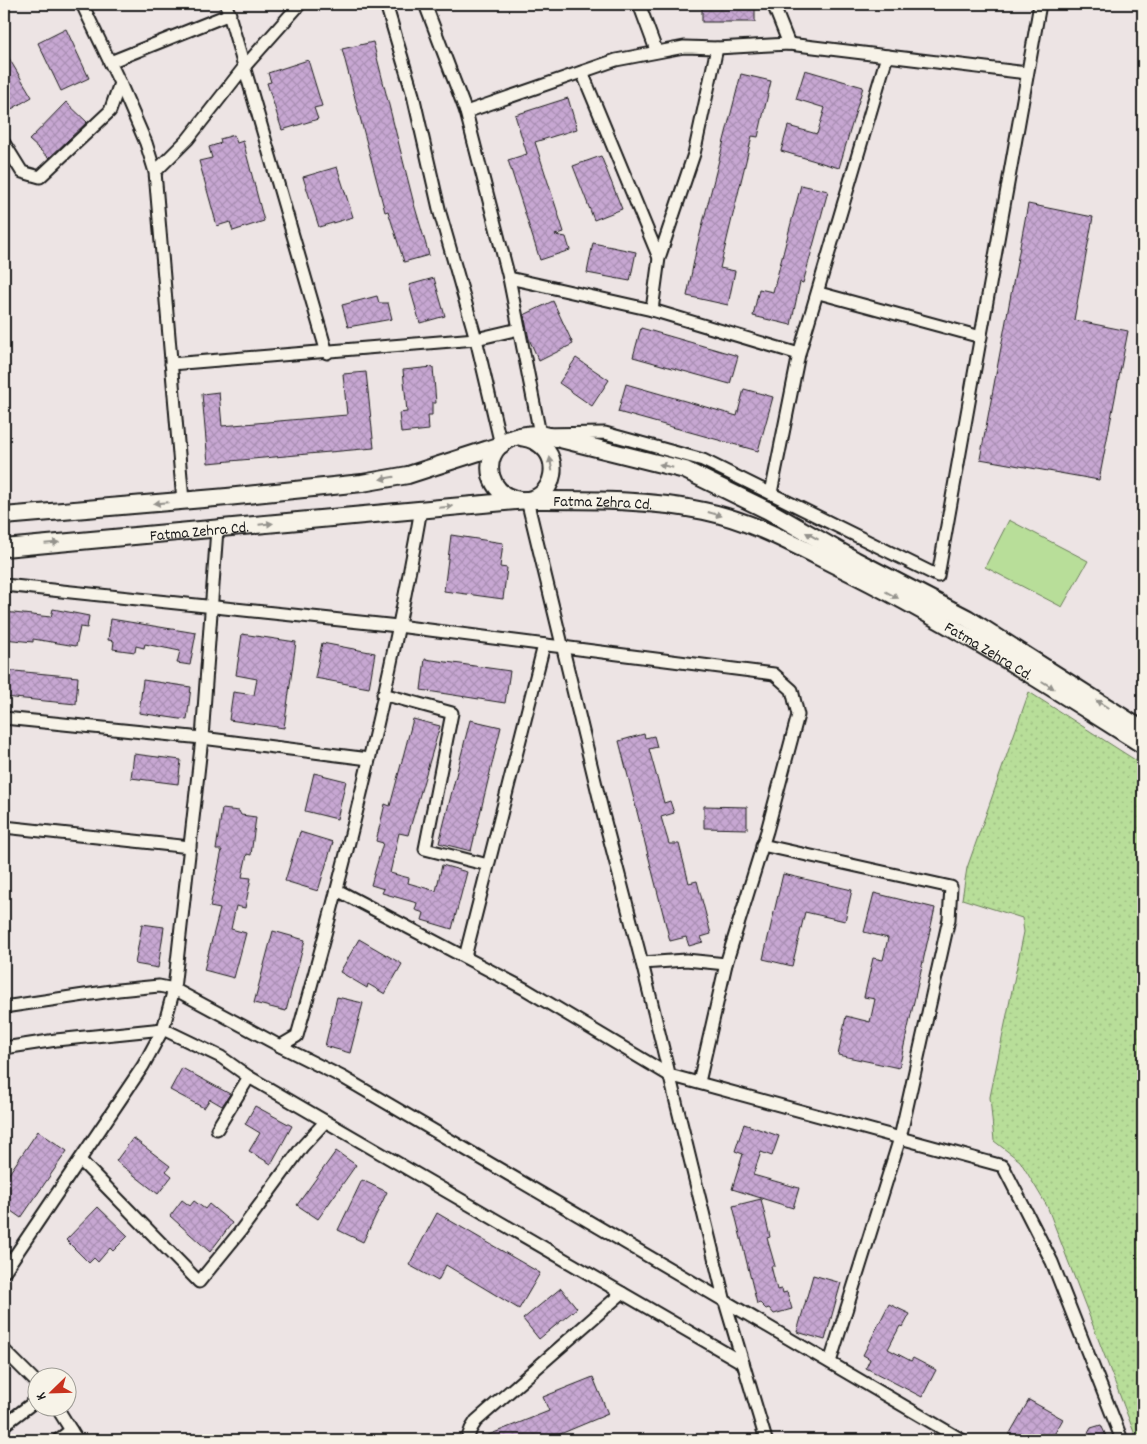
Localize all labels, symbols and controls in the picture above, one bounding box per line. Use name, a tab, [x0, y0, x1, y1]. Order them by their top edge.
one-way arrow	[547, 456, 555, 472]
one-way arrow	[659, 461, 674, 469]
one-way arrow	[379, 475, 395, 483]
street label: Fatma Zehra Cd.	[553, 491, 653, 517]
one-way arrow	[153, 499, 169, 507]
one-way arrow	[438, 503, 454, 511]
one-way arrow	[708, 511, 723, 519]
street label: Fatma Zehra Cd.	[149, 517, 250, 549]
one-way arrow	[259, 520, 275, 528]
one-way arrow	[805, 532, 820, 540]
one-way arrow	[45, 539, 61, 547]
one-way arrow	[886, 590, 899, 599]
street label: Fatma Zehra Cd.	[939, 617, 1036, 687]
one-way arrow	[1041, 681, 1054, 690]
one-way arrow	[1095, 699, 1109, 709]
north arrow	[28, 1366, 78, 1416]
text: K	[31, 1389, 52, 1403]

